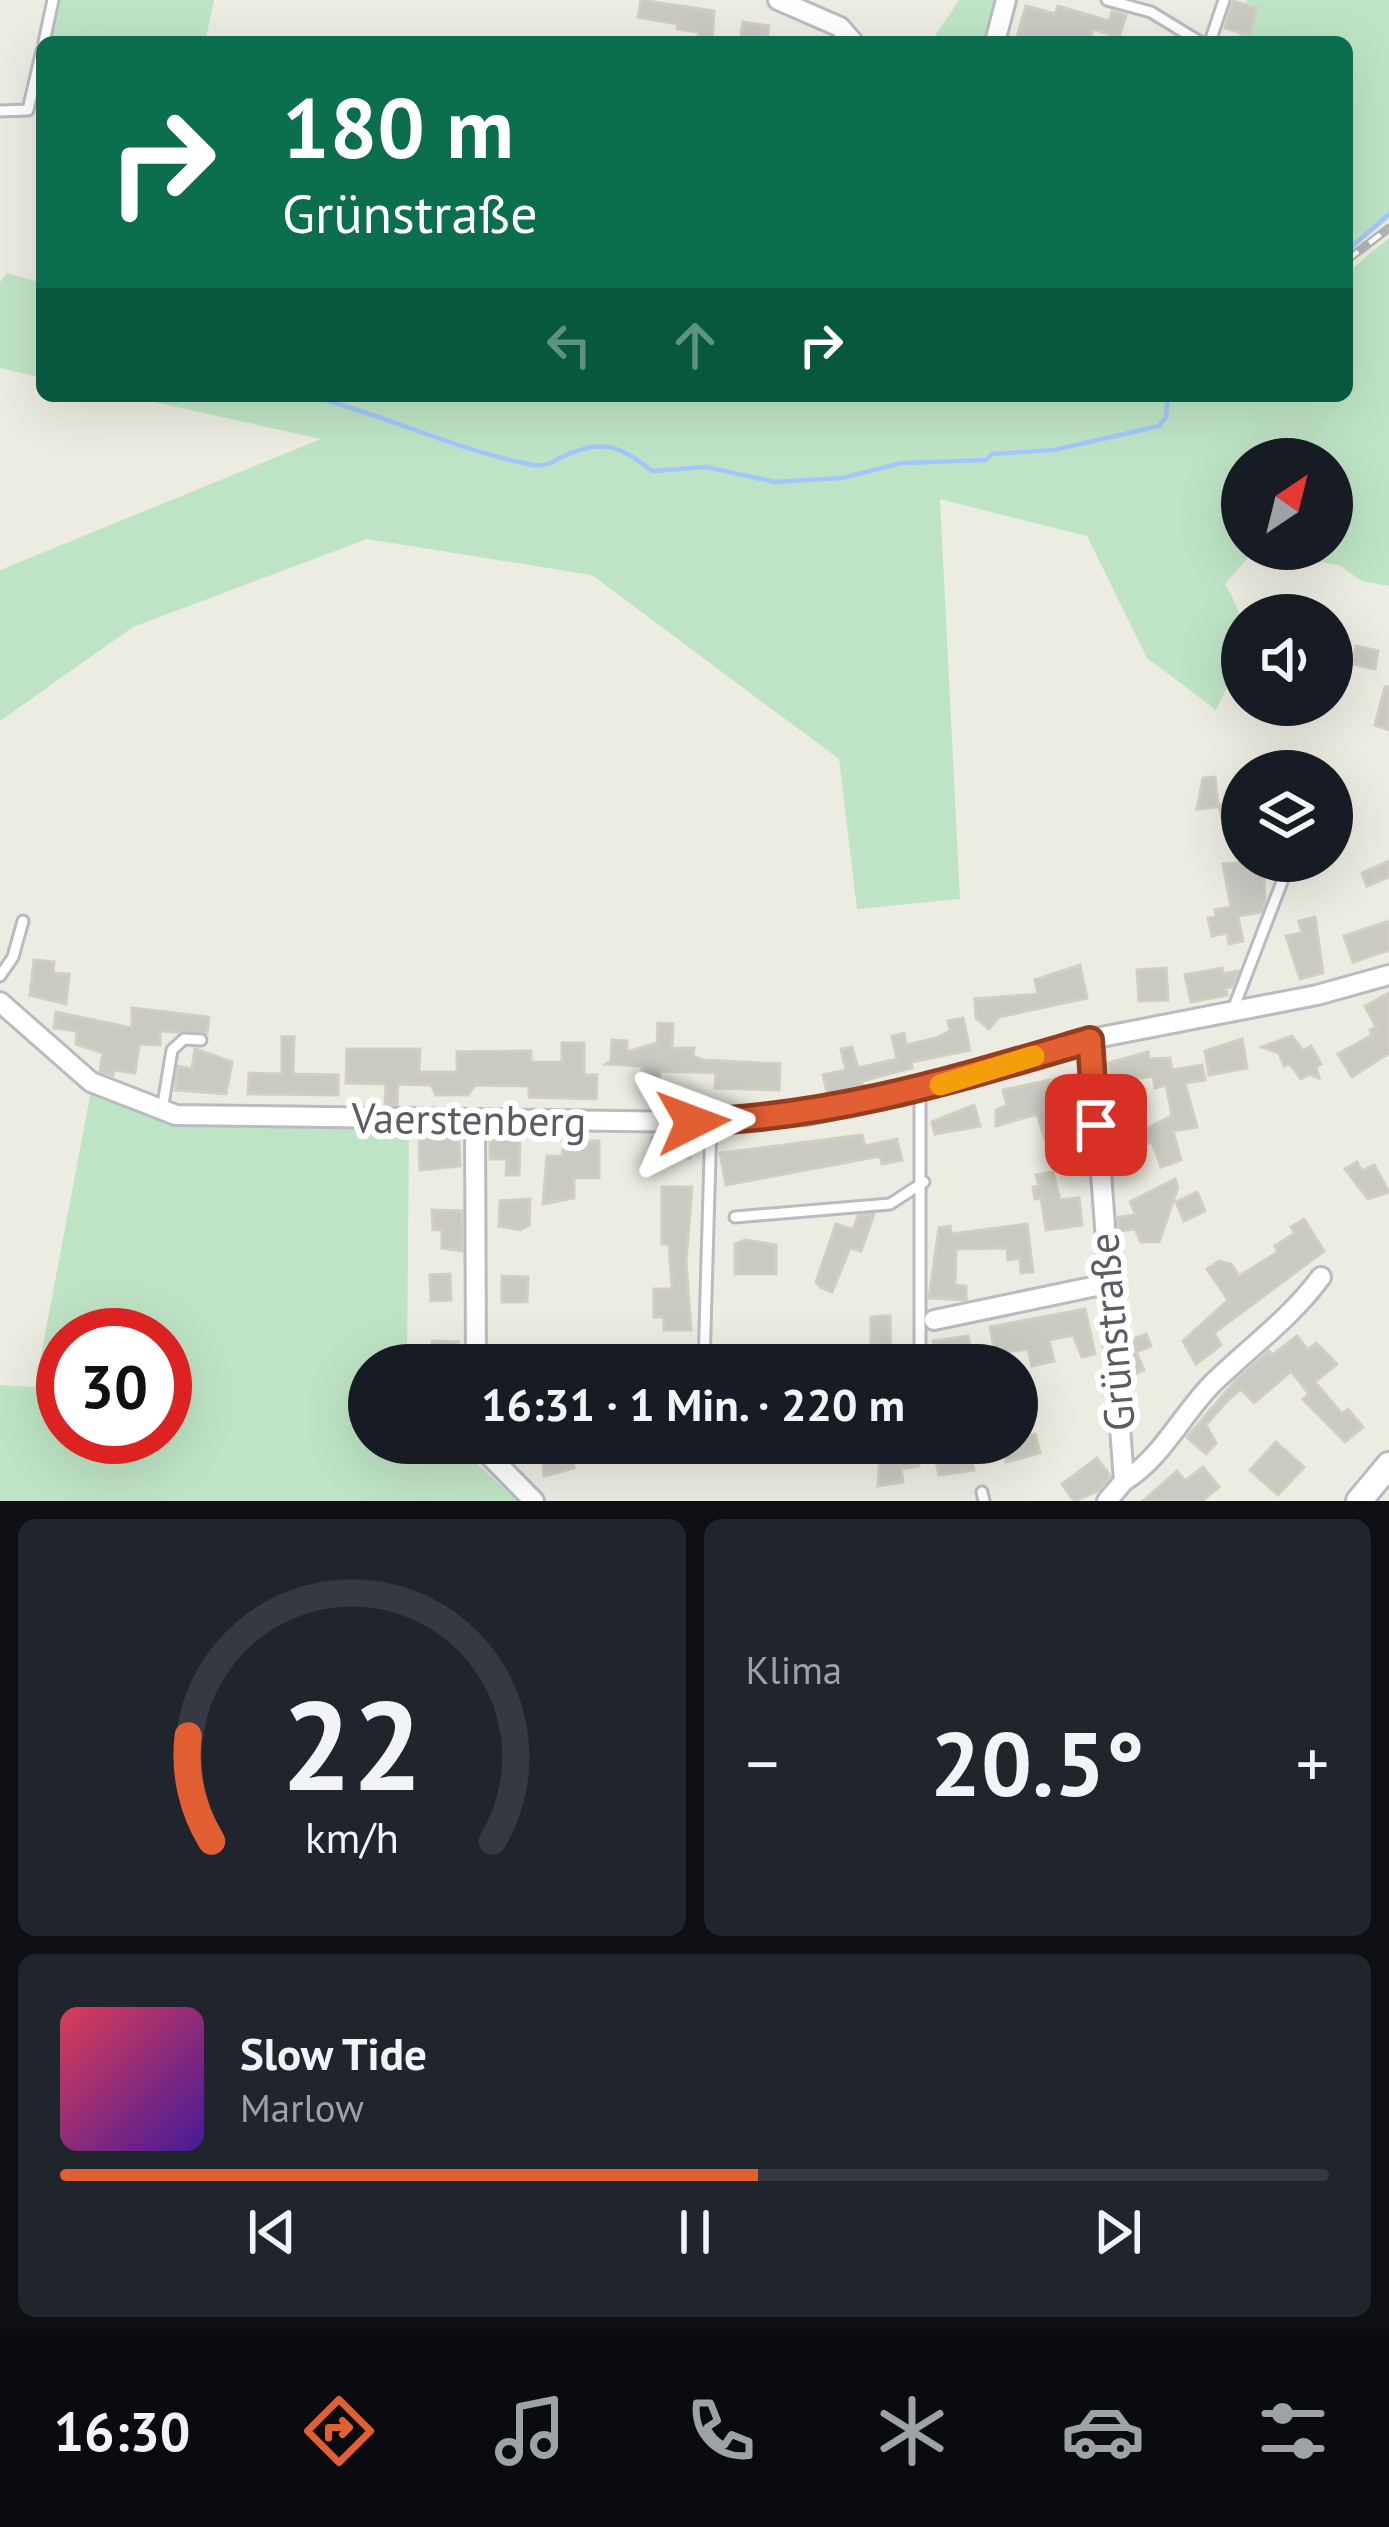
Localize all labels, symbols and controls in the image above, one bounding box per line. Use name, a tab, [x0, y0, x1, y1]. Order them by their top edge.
text: 180 m	[282, 72, 514, 181]
icon: right	[84, 84, 240, 240]
text: Grünstraße	[282, 178, 538, 248]
icon: left	[536, 312, 602, 378]
icon: ahead	[662, 312, 728, 378]
icon: right	[788, 312, 854, 378]
north arrow	[1221, 438, 1353, 570]
map controls	[1221, 438, 1353, 882]
button: sound	[1221, 594, 1353, 726]
button: layers	[1221, 750, 1353, 882]
position arrow	[630, 1059, 756, 1185]
pin	[1045, 1074, 1147, 1176]
street label: Vaerstenberg	[350, 1089, 587, 1149]
icon: arrive	[1063, 1092, 1129, 1158]
street label: Grünstraße	[1075, 1231, 1147, 1433]
speed limit sign: 30	[36, 1308, 192, 1464]
text: 16:31 · 1 Min. · 220 m	[481, 1375, 905, 1433]
text: Klima	[746, 1644, 842, 1695]
text: 22	[281, 1663, 423, 1824]
text: 20.5°	[930, 1704, 1145, 1821]
text: −	[746, 1720, 779, 1805]
text: +	[1296, 1720, 1329, 1805]
text: km/h	[305, 1808, 399, 1864]
text: Slow Tide	[240, 2024, 427, 2082]
text: Marlow	[240, 2082, 364, 2133]
icon: previous	[239, 2199, 305, 2265]
icon: pause	[662, 2199, 728, 2265]
icon: next	[1085, 2199, 1151, 2265]
icon: directions	[297, 2389, 381, 2473]
icon: music	[488, 2389, 572, 2473]
icon: phone	[679, 2389, 763, 2473]
icon: climate	[870, 2389, 954, 2473]
icon: car	[1061, 2389, 1145, 2473]
icon: filters	[1251, 2389, 1335, 2473]
text: 16:30	[53, 2396, 190, 2466]

